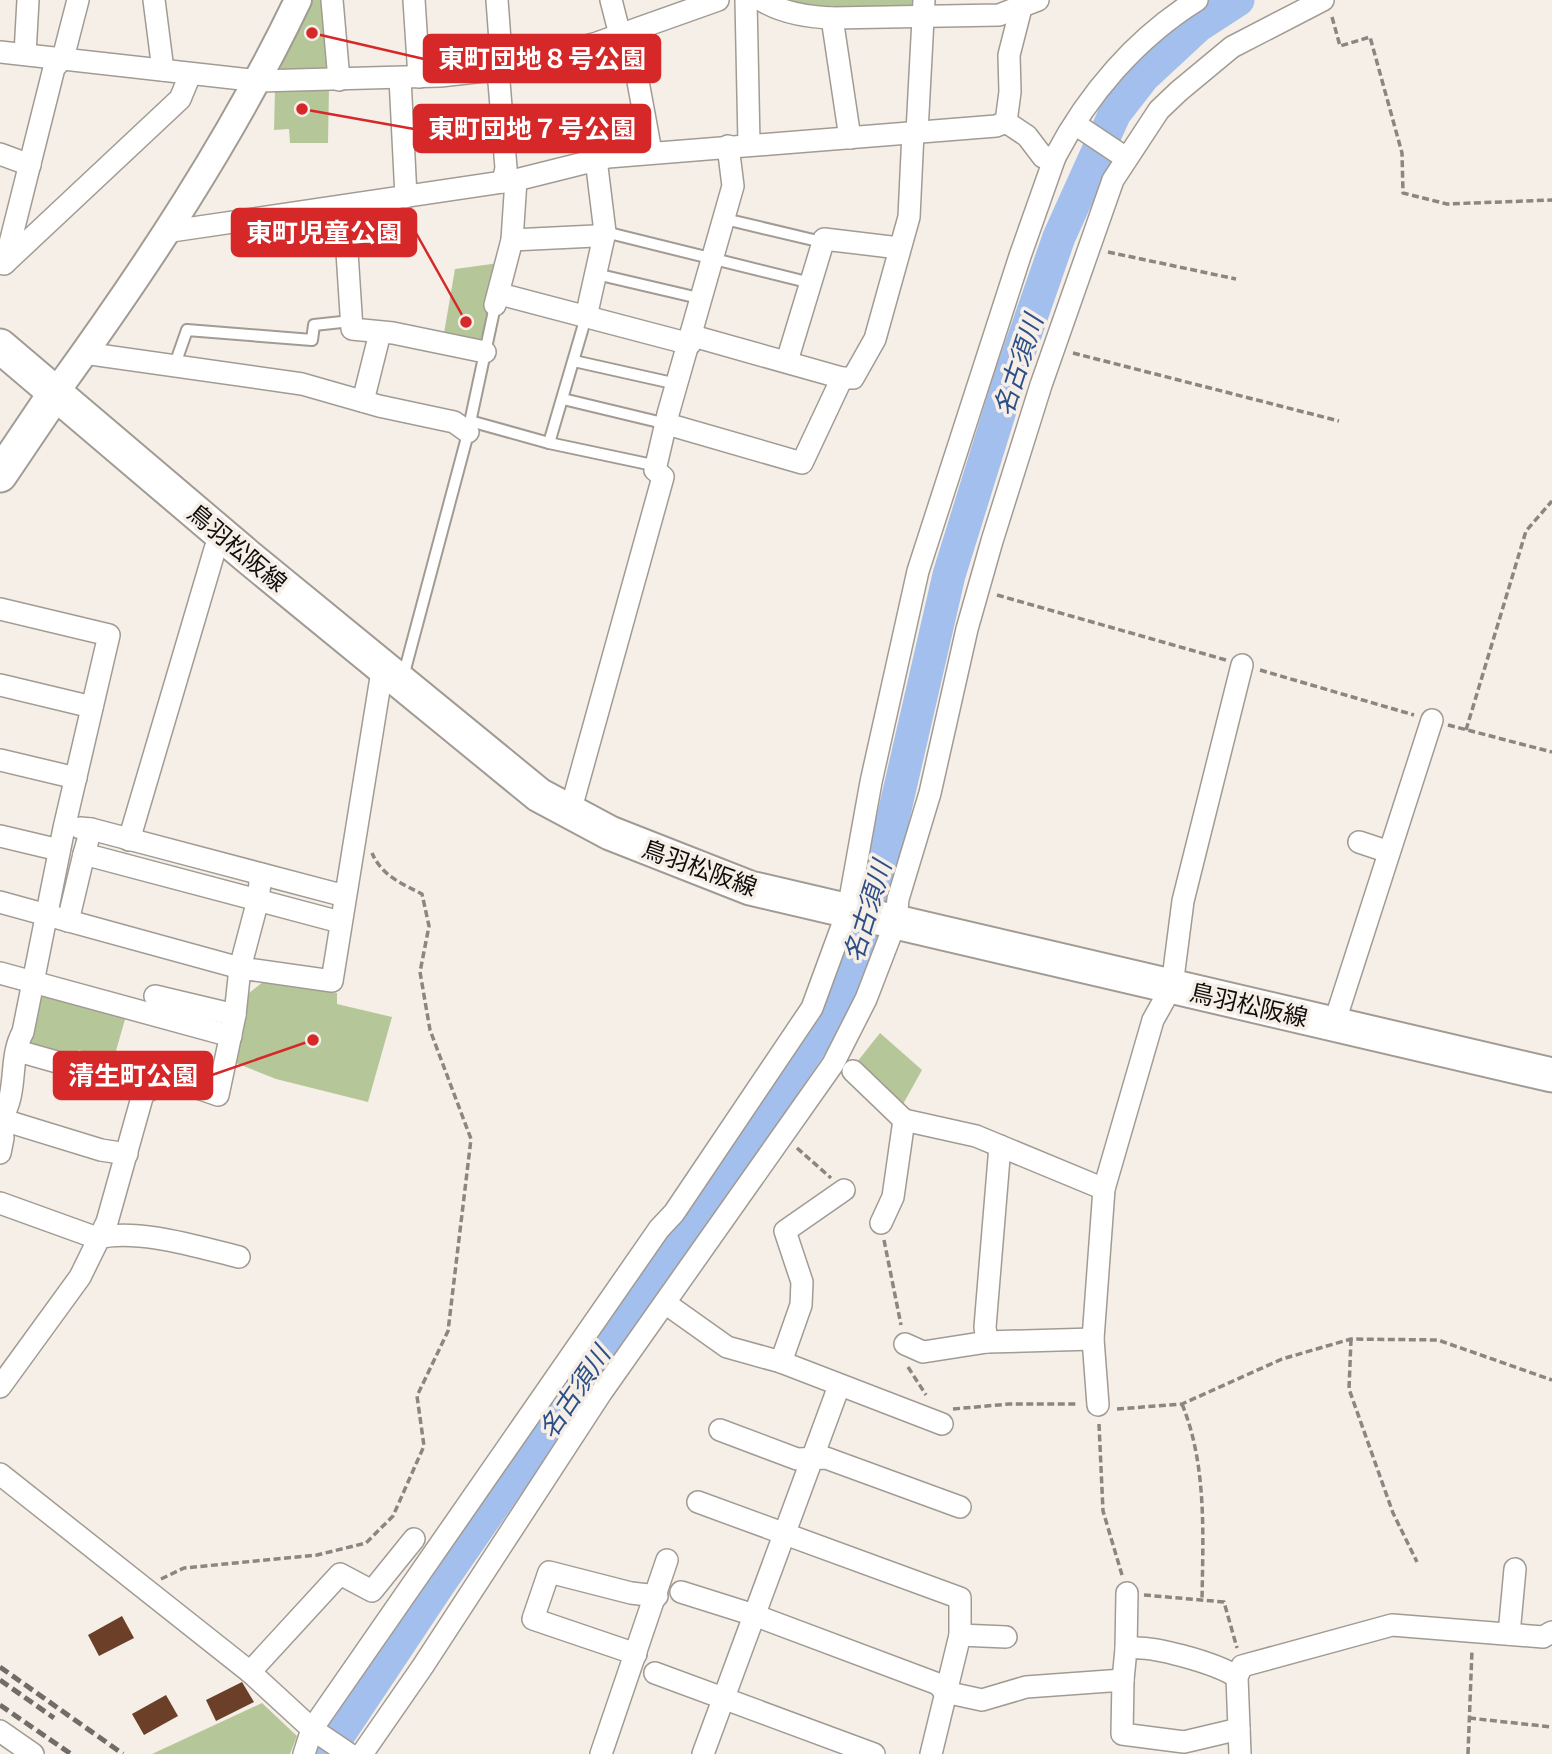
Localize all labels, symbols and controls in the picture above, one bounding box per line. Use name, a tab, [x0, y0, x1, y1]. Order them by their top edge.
callout: 東町団地８号公園	[424, 35, 660, 82]
text: 東町団地８号公園	[438, 43, 646, 74]
callout: 東町団地７号公園	[414, 105, 650, 152]
text: 東町団地７号公園	[428, 113, 636, 144]
callout: 東町児童公園	[232, 209, 416, 256]
text: 東町児童公園	[246, 217, 402, 248]
water label: 名古須川	[987, 308, 1050, 419]
street label: 鳥羽松阪線	[183, 497, 293, 597]
street label: 鳥羽松阪線	[639, 833, 761, 901]
water label: 名古須川	[837, 854, 898, 965]
street label: 鳥羽松阪線	[1187, 976, 1311, 1032]
callout: 清生町公園	[54, 1052, 212, 1099]
text: 清生町公園	[68, 1060, 198, 1091]
water label: 名古須川	[532, 1338, 618, 1444]

